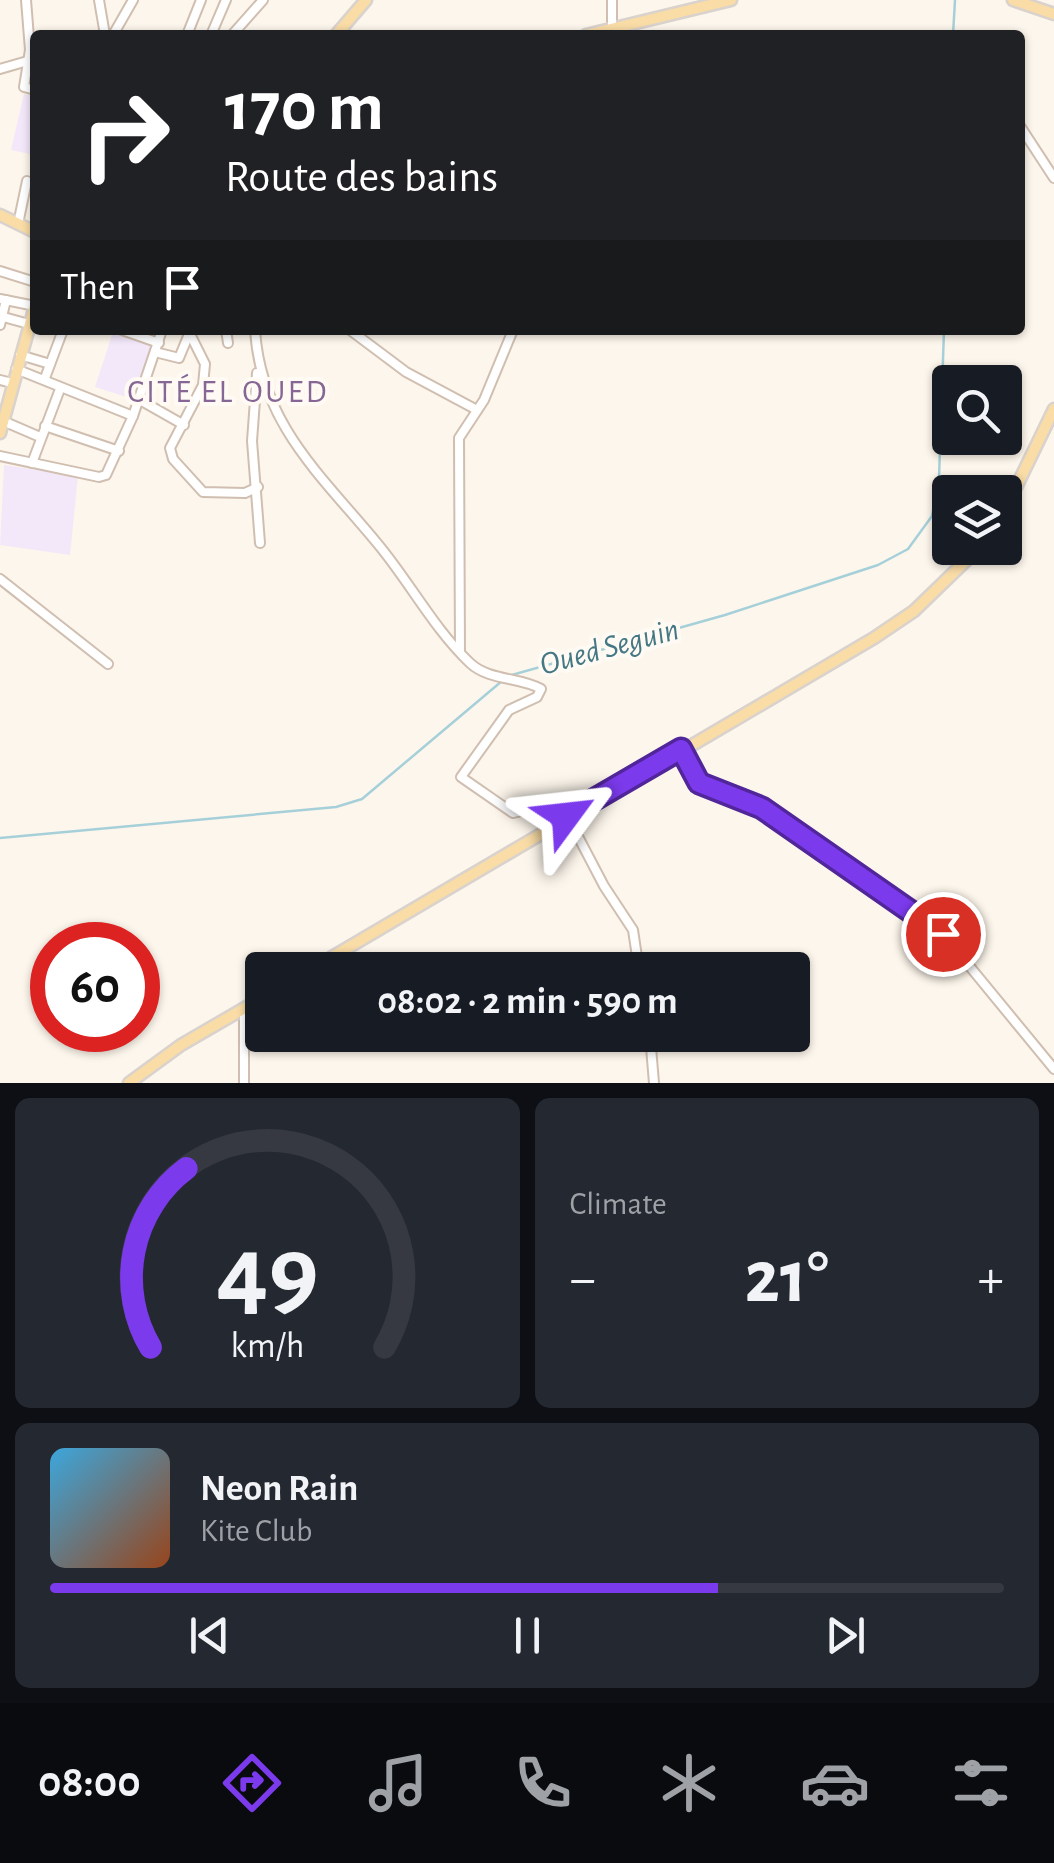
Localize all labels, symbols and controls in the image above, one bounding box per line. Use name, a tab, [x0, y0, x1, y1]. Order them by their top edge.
icon: right	[60, 70, 190, 200]
text: 170 m	[225, 73, 384, 143]
text: Route des bains	[225, 155, 498, 200]
icon: arrive	[155, 260, 210, 315]
text: Then	[60, 269, 135, 307]
map controls	[932, 365, 1022, 565]
button: search	[932, 365, 1022, 455]
district label: CITÉ EL OUED	[127, 373, 329, 408]
button: layers	[932, 475, 1022, 565]
water label: Oued Seguin	[536, 613, 682, 681]
position arrow	[514, 764, 618, 868]
pin	[901, 892, 986, 977]
icon: arrive	[916, 907, 971, 962]
speed limit sign: 60	[30, 922, 160, 1052]
text: 08:02 · 2 min · 590 m	[377, 983, 678, 1021]
text: Climate	[570, 1188, 667, 1220]
text: 49	[216, 1222, 319, 1326]
text: 21°	[745, 1241, 829, 1316]
text: −	[570, 1252, 596, 1307]
text: +	[978, 1252, 1004, 1307]
text: km/h	[230, 1328, 304, 1364]
text: Neon Rain	[200, 1470, 358, 1508]
text: Kite Club	[200, 1515, 312, 1547]
icon: previous	[182, 1608, 237, 1663]
icon: pause	[500, 1608, 555, 1663]
icon: next	[818, 1608, 873, 1663]
icon: directions	[217, 1748, 287, 1818]
icon: music	[363, 1748, 433, 1818]
icon: phone	[508, 1748, 578, 1818]
icon: climate	[654, 1748, 724, 1818]
icon: car	[800, 1748, 870, 1818]
icon: filters	[946, 1748, 1016, 1818]
text: 08:00	[38, 1760, 141, 1805]

